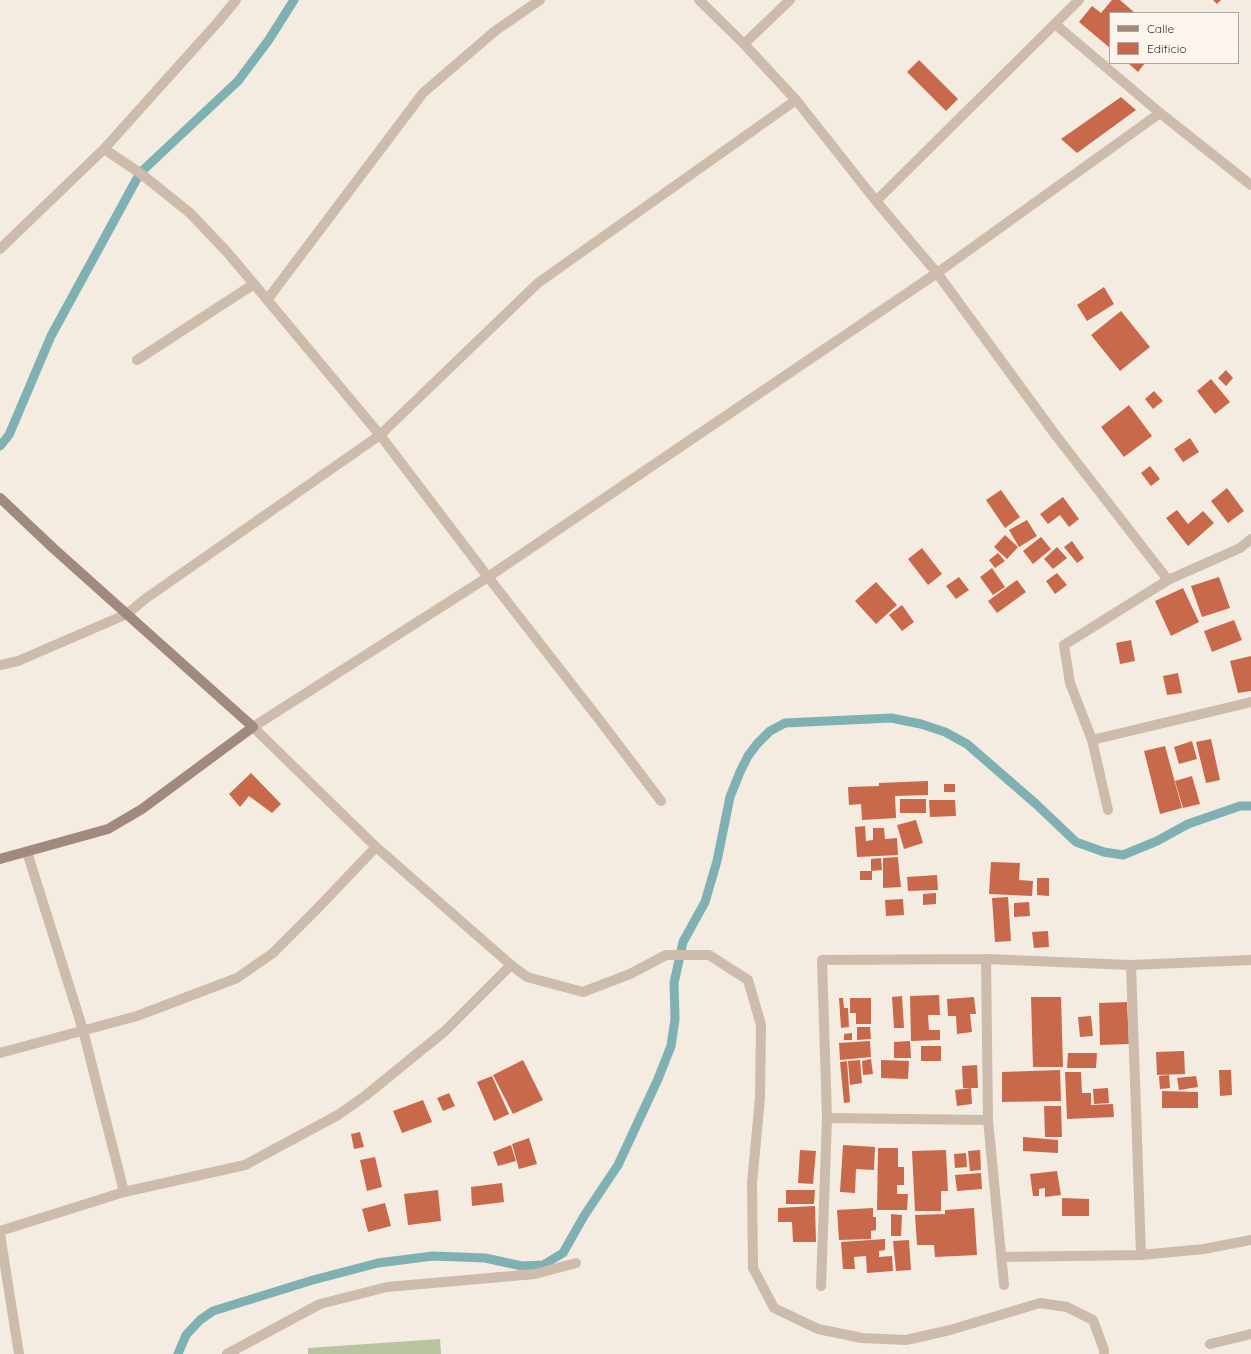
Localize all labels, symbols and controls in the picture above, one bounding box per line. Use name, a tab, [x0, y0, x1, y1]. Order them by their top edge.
legend	[1109, 12, 1239, 64]
text: Calle	[1147, 21, 1174, 36]
text: Edificio	[1147, 41, 1187, 56]

